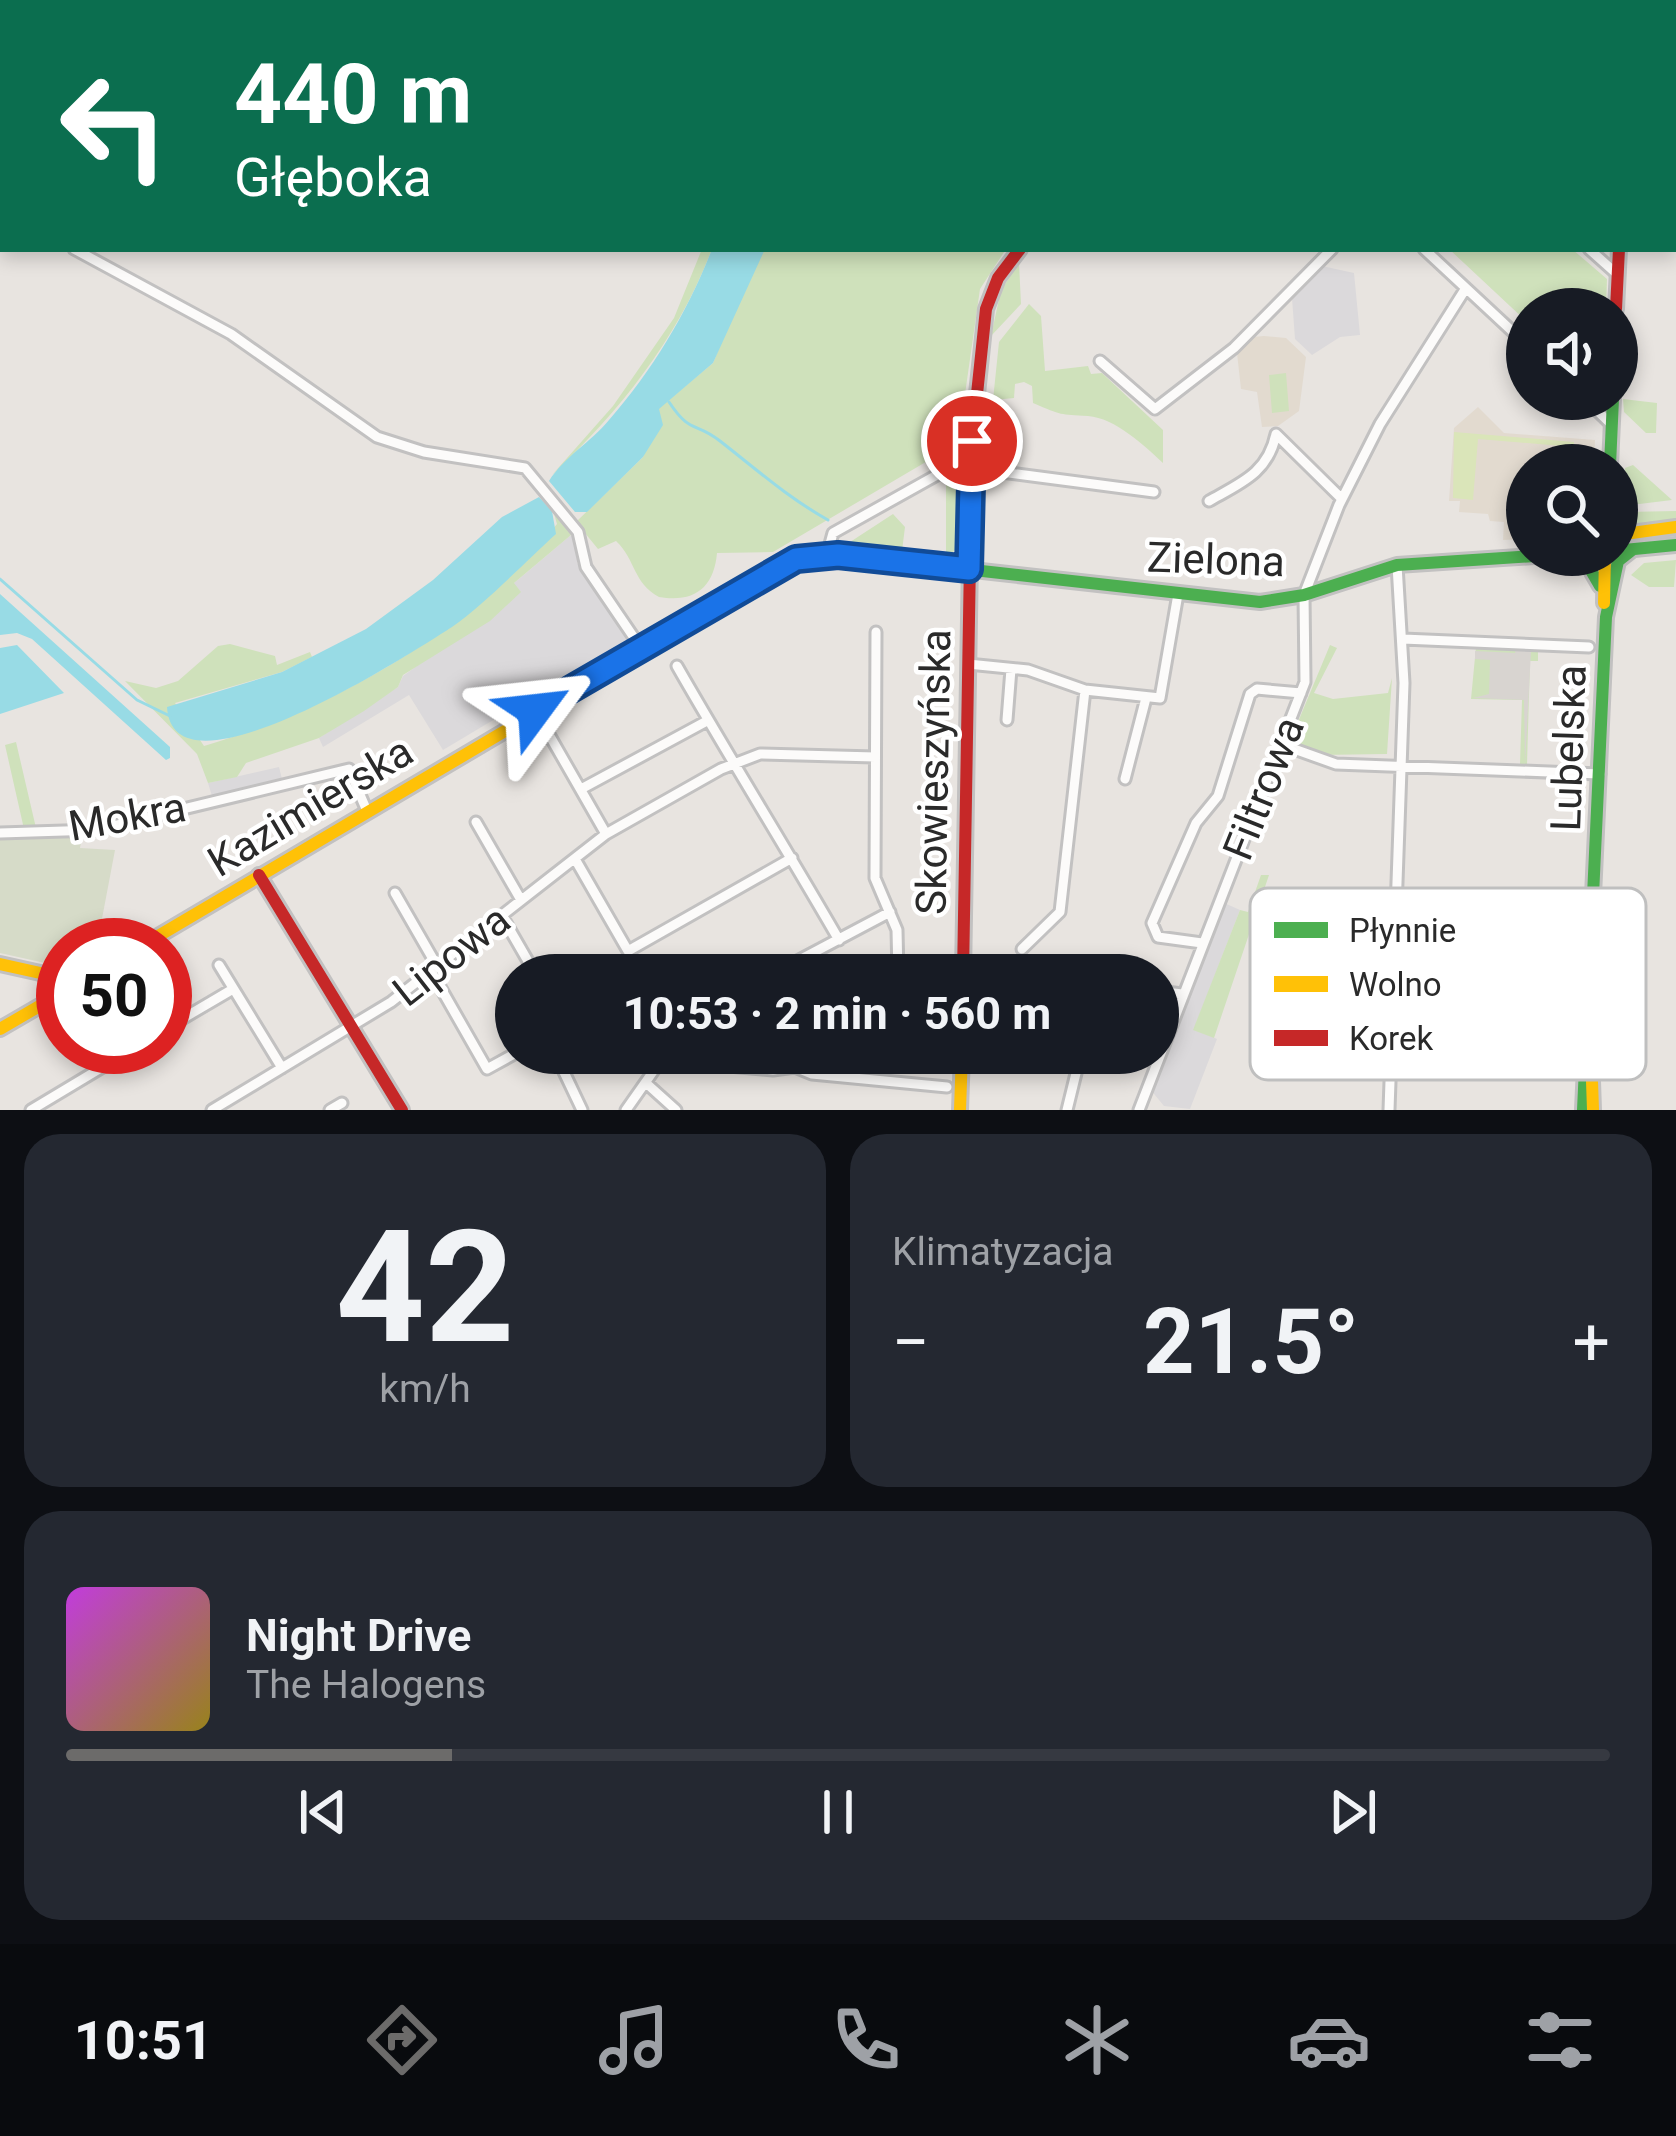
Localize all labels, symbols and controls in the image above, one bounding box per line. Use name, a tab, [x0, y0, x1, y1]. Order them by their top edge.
text: 440 m	[234, 45, 472, 144]
icon: left	[36, 48, 192, 204]
text: Głęboka	[234, 146, 432, 209]
map controls	[1506, 288, 1638, 576]
button: sound	[1506, 288, 1638, 420]
pin	[921, 390, 1023, 492]
icon: arrive	[939, 408, 1005, 474]
button: search	[1506, 444, 1638, 576]
street label: Zielona	[1146, 533, 1286, 586]
street label: Skowieszyńska	[907, 629, 960, 915]
position arrow	[472, 647, 598, 773]
street label: Lubelska	[1541, 664, 1596, 832]
street label: Filtrowa	[1213, 710, 1314, 867]
street label: Kazimierska	[199, 726, 421, 887]
street label: Mokra	[65, 782, 190, 851]
legend	[1250, 888, 1646, 1080]
street label: Lipowa	[383, 895, 519, 1016]
text: Płynnie	[1349, 911, 1456, 950]
speed limit sign: 50	[36, 918, 192, 1074]
text: Wolno	[1349, 965, 1442, 1004]
text: 10:53 · 2 min · 560 m	[623, 987, 1051, 1040]
text: Korek	[1349, 1019, 1433, 1058]
text: 42	[335, 1196, 515, 1379]
text: Klimatyzacja	[892, 1229, 1114, 1275]
text: 21.5°	[1143, 1290, 1359, 1395]
text: −	[892, 1304, 930, 1381]
text: +	[1573, 1304, 1610, 1381]
text: km/h	[379, 1366, 471, 1412]
text: Night Drive	[246, 1609, 471, 1662]
text: The Halogens	[246, 1662, 486, 1708]
icon: previous	[290, 1779, 356, 1845]
icon: pause	[805, 1779, 871, 1845]
icon: next	[1320, 1779, 1386, 1845]
icon: directions	[360, 1998, 444, 2082]
icon: music	[592, 1998, 676, 2082]
icon: phone	[824, 1998, 908, 2082]
icon: climate	[1055, 1998, 1139, 2082]
icon: car	[1287, 1998, 1371, 2082]
icon: filters	[1518, 1998, 1602, 2082]
text: 10:51	[74, 2009, 213, 2072]

